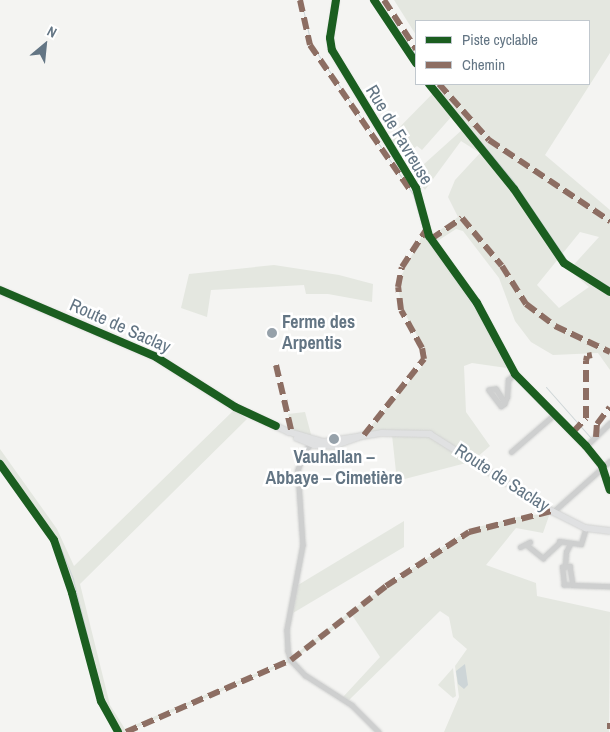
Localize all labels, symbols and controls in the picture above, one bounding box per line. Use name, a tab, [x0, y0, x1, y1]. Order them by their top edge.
north arrow	[20, 20, 70, 70]
legend	[415, 20, 590, 85]
text: N	[44, 22, 60, 42]
text: Piste cyclable	[462, 29, 538, 50]
text: Chemin	[462, 54, 505, 75]
street label: Rue de Favreuse	[361, 81, 437, 189]
street label: Route de Saclay	[66, 294, 174, 358]
place label: Ferme des Arpentis	[282, 312, 355, 354]
marker: Ferme des Arpentis	[266, 327, 278, 339]
marker: Vauhallan – Abbaye – Cimetière	[328, 433, 340, 445]
street label: Route de Saclay	[451, 439, 553, 517]
place label: Vauhallan – Abbaye – Cimetière	[266, 447, 402, 489]

